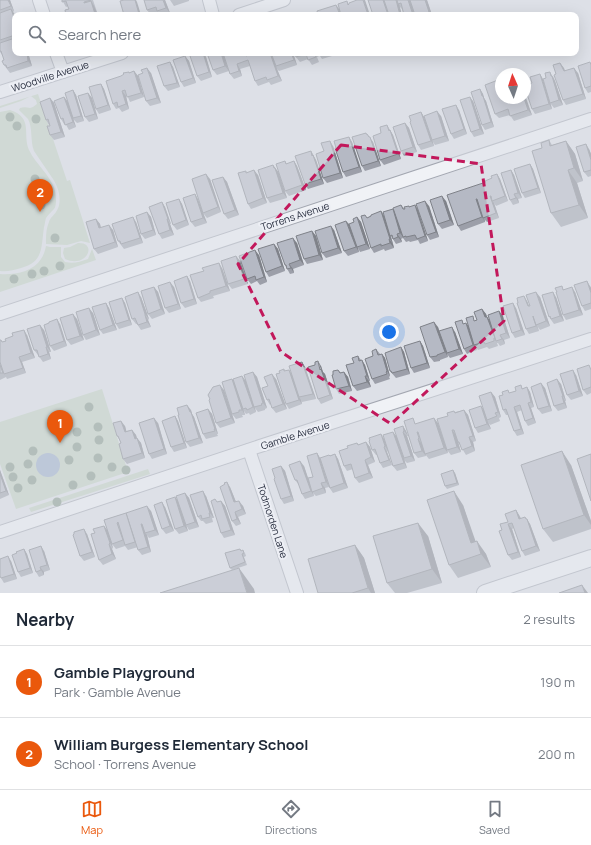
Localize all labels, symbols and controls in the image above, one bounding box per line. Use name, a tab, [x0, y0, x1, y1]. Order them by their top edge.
search box	[12, 12, 579, 56]
icon: search	[26, 23, 48, 45]
text: Search here	[58, 24, 141, 45]
street label: Woodville Avenue	[9, 57, 91, 95]
north arrow	[495, 68, 531, 104]
pin: 2	[27, 179, 53, 212]
street label: Torrens Avenue	[259, 198, 331, 234]
your location	[379, 322, 399, 342]
pin: 1	[47, 410, 73, 443]
street label: Gamble Avenue	[259, 417, 331, 453]
street label: Todmorden Lane	[254, 482, 292, 560]
text: Nearby	[16, 608, 74, 631]
text: 2 results	[523, 610, 575, 628]
text: Gamble Playground	[54, 662, 195, 683]
text: 1	[26, 673, 32, 691]
text: 190 m	[540, 673, 575, 691]
text: Park · Gamble Avenue	[54, 683, 181, 701]
text: William Burgess Elementary School	[54, 734, 309, 755]
text: 2	[25, 745, 33, 763]
text: 200 m	[538, 745, 575, 763]
text: School · Torrens Avenue	[54, 755, 196, 773]
tab: Map	[81, 798, 103, 837]
tab: Directions	[265, 798, 317, 837]
tab: Saved	[479, 798, 510, 837]

